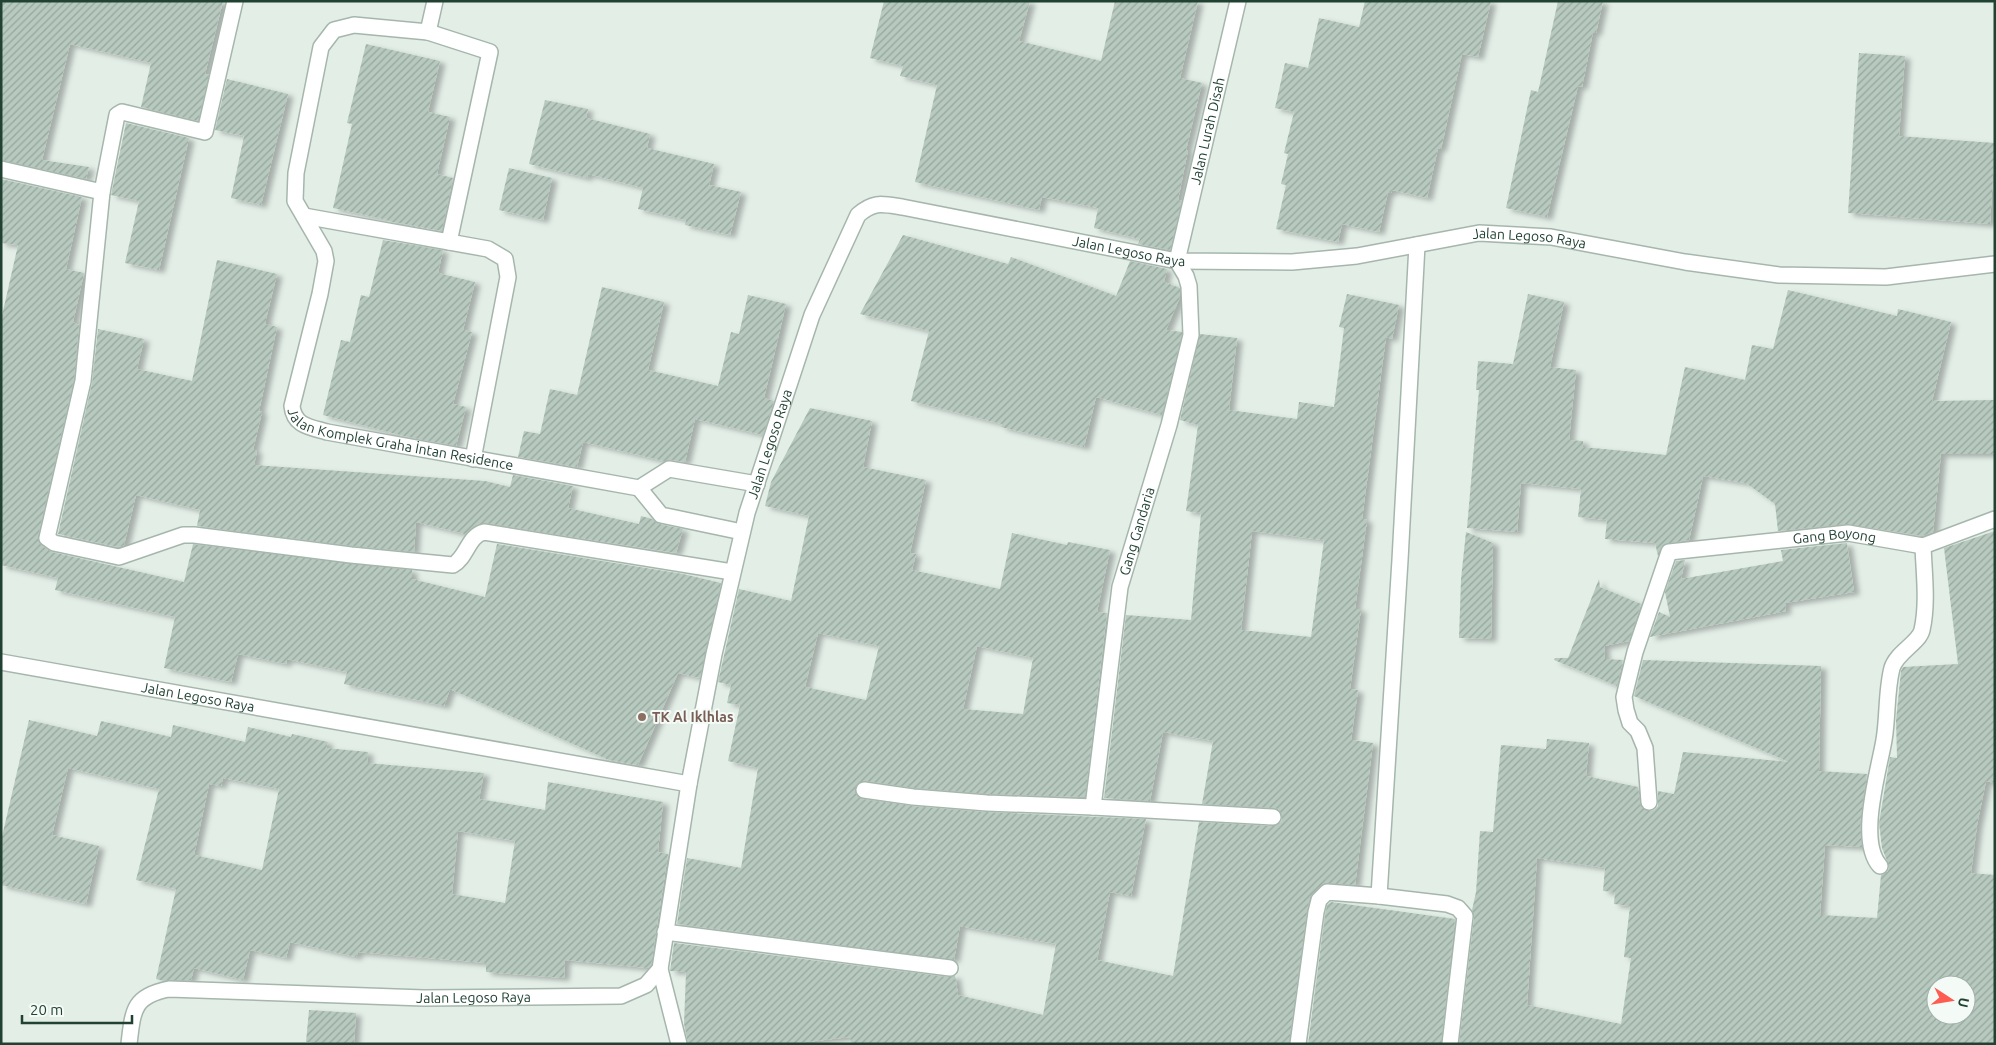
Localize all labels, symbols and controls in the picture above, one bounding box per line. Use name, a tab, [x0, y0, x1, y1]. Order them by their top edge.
street label: Jalan Lurah Disah	[1187, 76, 1228, 186]
street label: Jalan Legoso Raya	[1471, 225, 1588, 251]
street label: Jalan Legoso Raya	[1071, 233, 1185, 269]
street label: Jalan Legoso Raya	[744, 387, 795, 501]
street label: Jalan Komplek Graha İntan Residence	[284, 406, 515, 473]
street label: Gang Gandaria	[1116, 485, 1158, 577]
street label: Gang Boyong	[1792, 525, 1877, 547]
street label: Jalan Legoso Raya	[140, 679, 256, 715]
place label: TK Al Iklhlas	[652, 709, 734, 725]
marker: TK Al Iklhlas	[636, 711, 648, 723]
north arrow	[1926, 975, 1976, 1025]
street label: Jalan Legoso Raya	[416, 989, 531, 1006]
scale bar	[22, 992, 132, 1024]
text: U	[1955, 996, 1973, 1009]
text: 20 m	[30, 1001, 63, 1018]

